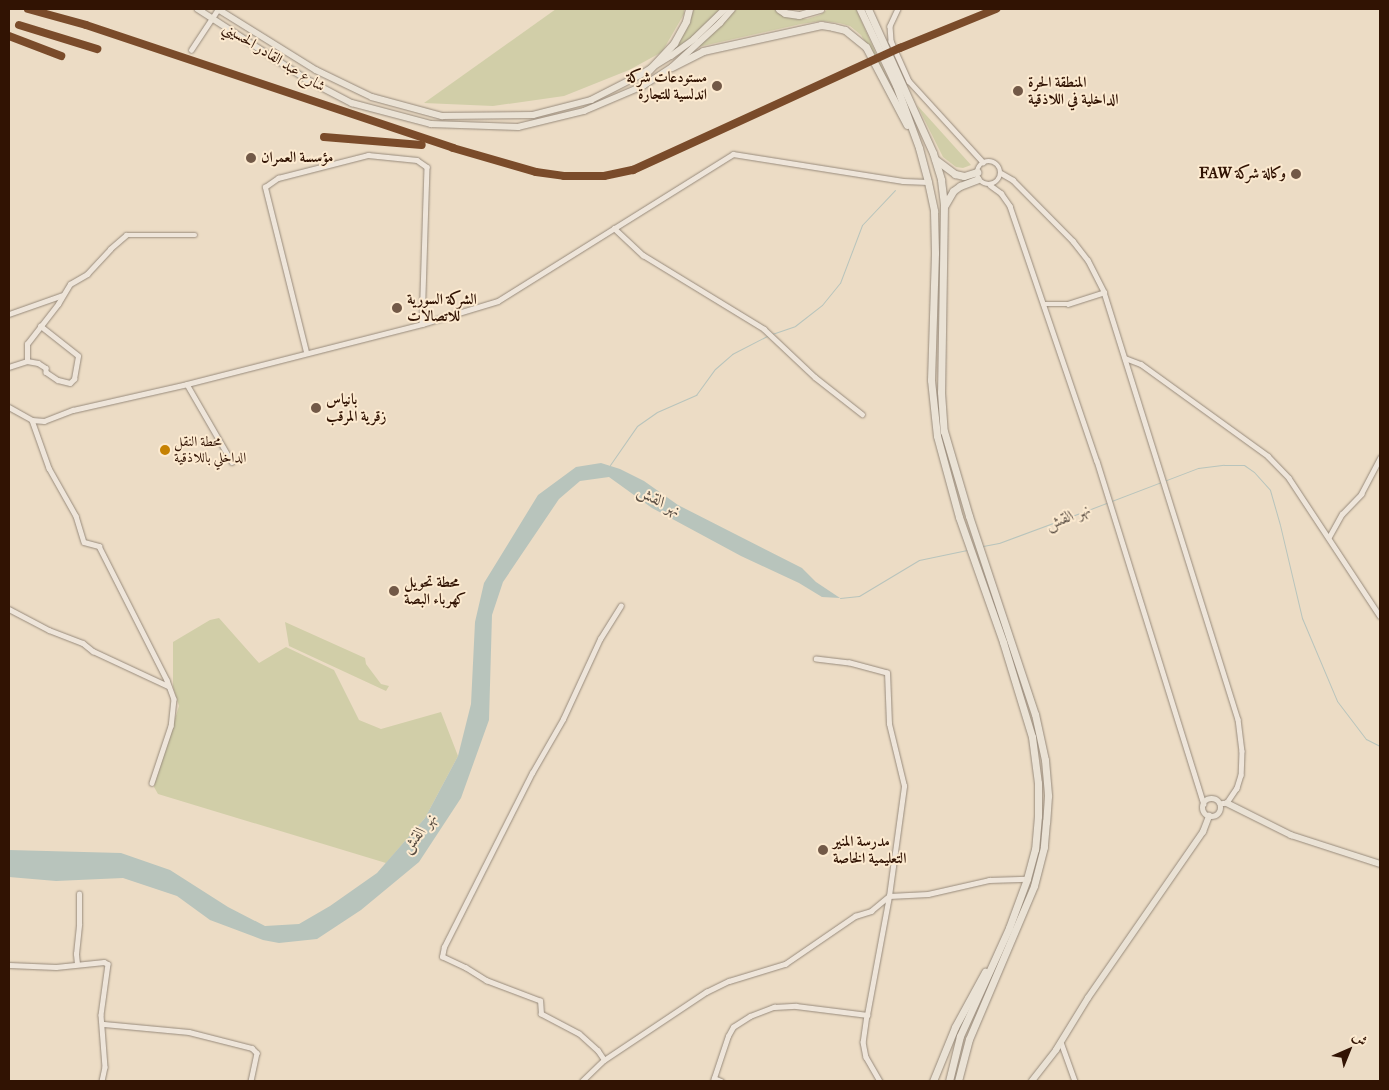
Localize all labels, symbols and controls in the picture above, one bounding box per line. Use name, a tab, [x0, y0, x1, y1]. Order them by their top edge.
street label: شارع عبد القادر الحسيني	[220, 18, 328, 96]
place label: مستودعات شركة اندلسية للتجارة	[626, 68, 707, 103]
place label: المنطقة الحرة الداخلية في اللاذقية	[1028, 73, 1119, 108]
marker: مستودعات شركة اندلسية للتجارة	[711, 80, 723, 92]
marker: المنطقة الحرة الداخلية في اللاذقية	[1012, 85, 1024, 97]
place label: مؤسسة العمران	[261, 149, 333, 167]
marker: مؤسسة العمران	[245, 152, 257, 164]
place label: FAW وكالة شركة	[1199, 165, 1286, 183]
marker: FAW وكالة شركة	[1290, 168, 1302, 180]
place label: الشركة السورية للاتصالات	[407, 290, 477, 325]
marker: الشركة السورية للاتصالات	[391, 302, 403, 314]
place label: بانياس زقرية المرقب	[326, 390, 387, 425]
marker: بانياس زقرية المرقب	[310, 402, 322, 414]
place label: محطة النقل الداخلي باللاذقية	[174, 434, 246, 467]
marker: محطة النقل الداخلي باللاذقية	[160, 445, 170, 455]
water label: نهر القش	[634, 481, 684, 521]
water label: نهر القش	[1043, 500, 1093, 534]
place label: محطة تحويل كهرباء البصة	[404, 573, 466, 608]
marker: محطة تحويل كهرباء البصة	[388, 585, 400, 597]
water label: نهر القش	[397, 809, 441, 857]
place label: مدرسة المنير التعليمية الخاصة	[833, 832, 906, 867]
marker: مدرسة المنير التعليمية الخاصة	[817, 844, 829, 856]
north arrow	[1324, 1025, 1374, 1075]
text: ش	[1349, 1028, 1371, 1050]

